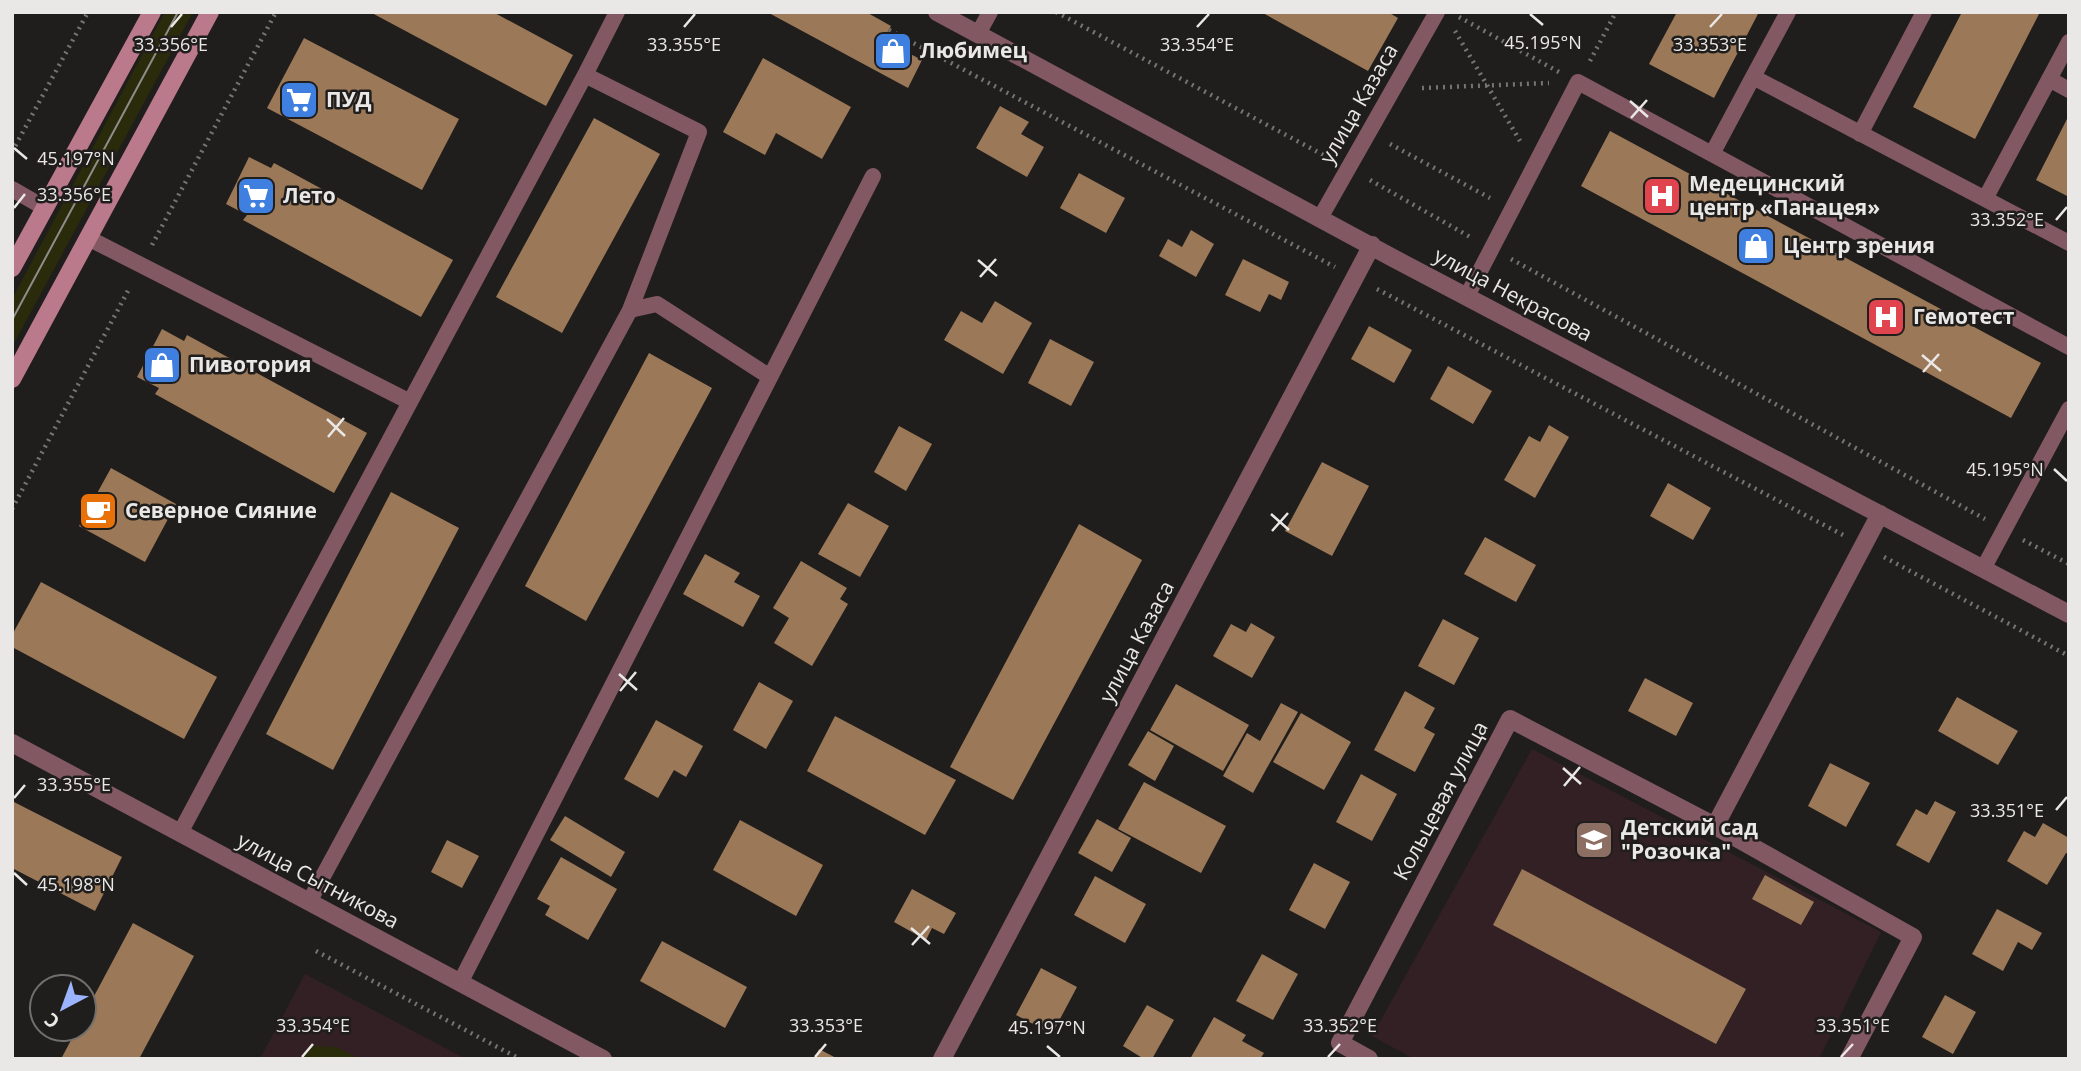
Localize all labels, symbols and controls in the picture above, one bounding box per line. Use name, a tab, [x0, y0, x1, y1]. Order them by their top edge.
shop icon: Любимец	[872, 30, 914, 72]
text: 45.195°N	[1504, 30, 1582, 54]
text: 33.356°E	[134, 32, 208, 56]
text: 33.355°E	[647, 32, 721, 56]
text: 33.354°E	[1160, 32, 1234, 56]
text: 33.353°E	[1673, 32, 1747, 56]
place label: Любимец	[920, 36, 1027, 64]
street label: улица Казаса	[1312, 38, 1404, 169]
supermarket icon: ПУД	[278, 79, 320, 121]
place label: ПУД	[326, 85, 372, 113]
text: 45.197°N	[37, 146, 115, 170]
place label: Медецинский центр «Панацея»	[1689, 169, 1880, 221]
supermarket icon: Лето	[235, 175, 277, 217]
hospital icon: Медецинский центр «Панацея»	[1641, 175, 1683, 217]
place label: Лето	[283, 181, 336, 209]
text: 33.356°E	[37, 182, 111, 206]
text: 33.352°E	[1970, 207, 2044, 231]
shop icon: Центр зрения	[1735, 225, 1777, 267]
place label: Центр зрения	[1783, 231, 1935, 259]
street label: улица Некрасова	[1430, 241, 1597, 348]
hospital icon: Гемотест	[1865, 296, 1907, 338]
place label: Гемотест	[1913, 302, 2015, 330]
shop icon: Пивотория	[141, 344, 183, 386]
place label: Пивотория	[189, 350, 311, 378]
text: 45.195°N	[1966, 457, 2044, 481]
cafe icon: Северное Сияние	[77, 490, 119, 532]
place label: Северное Сияние	[125, 496, 317, 524]
street label: улица Казаса	[1092, 576, 1180, 707]
street label: Кольцевая улица	[1386, 716, 1494, 885]
text: 33.355°E	[37, 772, 111, 796]
text: 33.351°E	[1970, 798, 2044, 822]
place label: Детский сад "Розочка"	[1621, 813, 1758, 865]
school or university icon: Детский сад "Розочка"	[1573, 819, 1615, 861]
street label: улица Сытникова	[233, 826, 404, 935]
text: 45.198°N	[37, 872, 115, 896]
north arrow	[28, 973, 98, 1043]
text: С	[39, 1007, 65, 1035]
text: 33.354°E	[276, 1013, 350, 1037]
text: 33.353°E	[789, 1013, 863, 1037]
text: 33.352°E	[1303, 1013, 1377, 1037]
text: 33.351°E	[1816, 1013, 1890, 1037]
text: 45.197°N	[1008, 1015, 1086, 1039]

